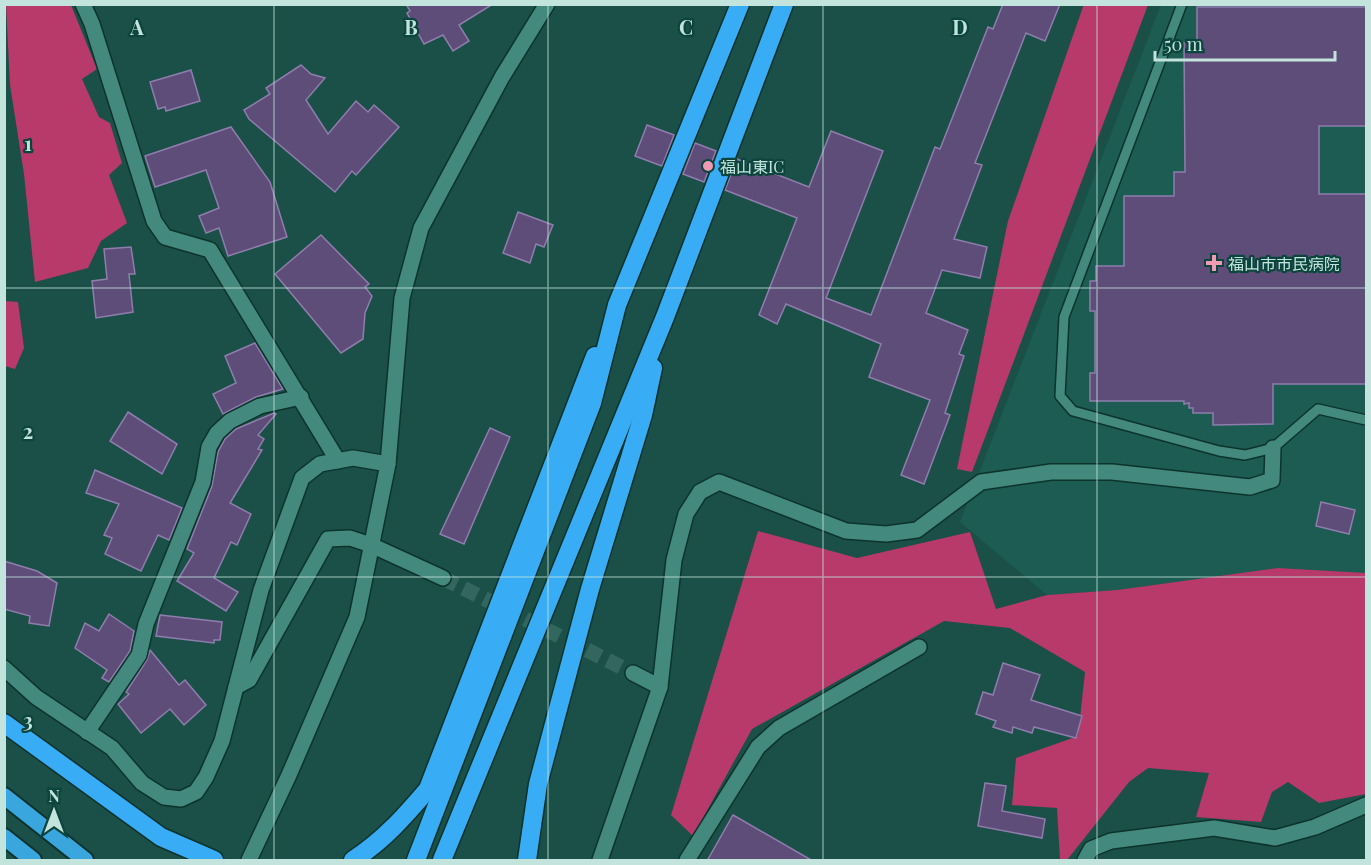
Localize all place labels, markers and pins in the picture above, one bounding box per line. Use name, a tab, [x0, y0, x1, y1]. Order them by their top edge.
place label: 福山東IC	[720, 156, 784, 177]
marker: 福山東IC	[701, 159, 715, 173]
place label: 福山市市民病院	[1228, 253, 1340, 274]
marker: 福山市市民病院	[1205, 254, 1223, 272]

